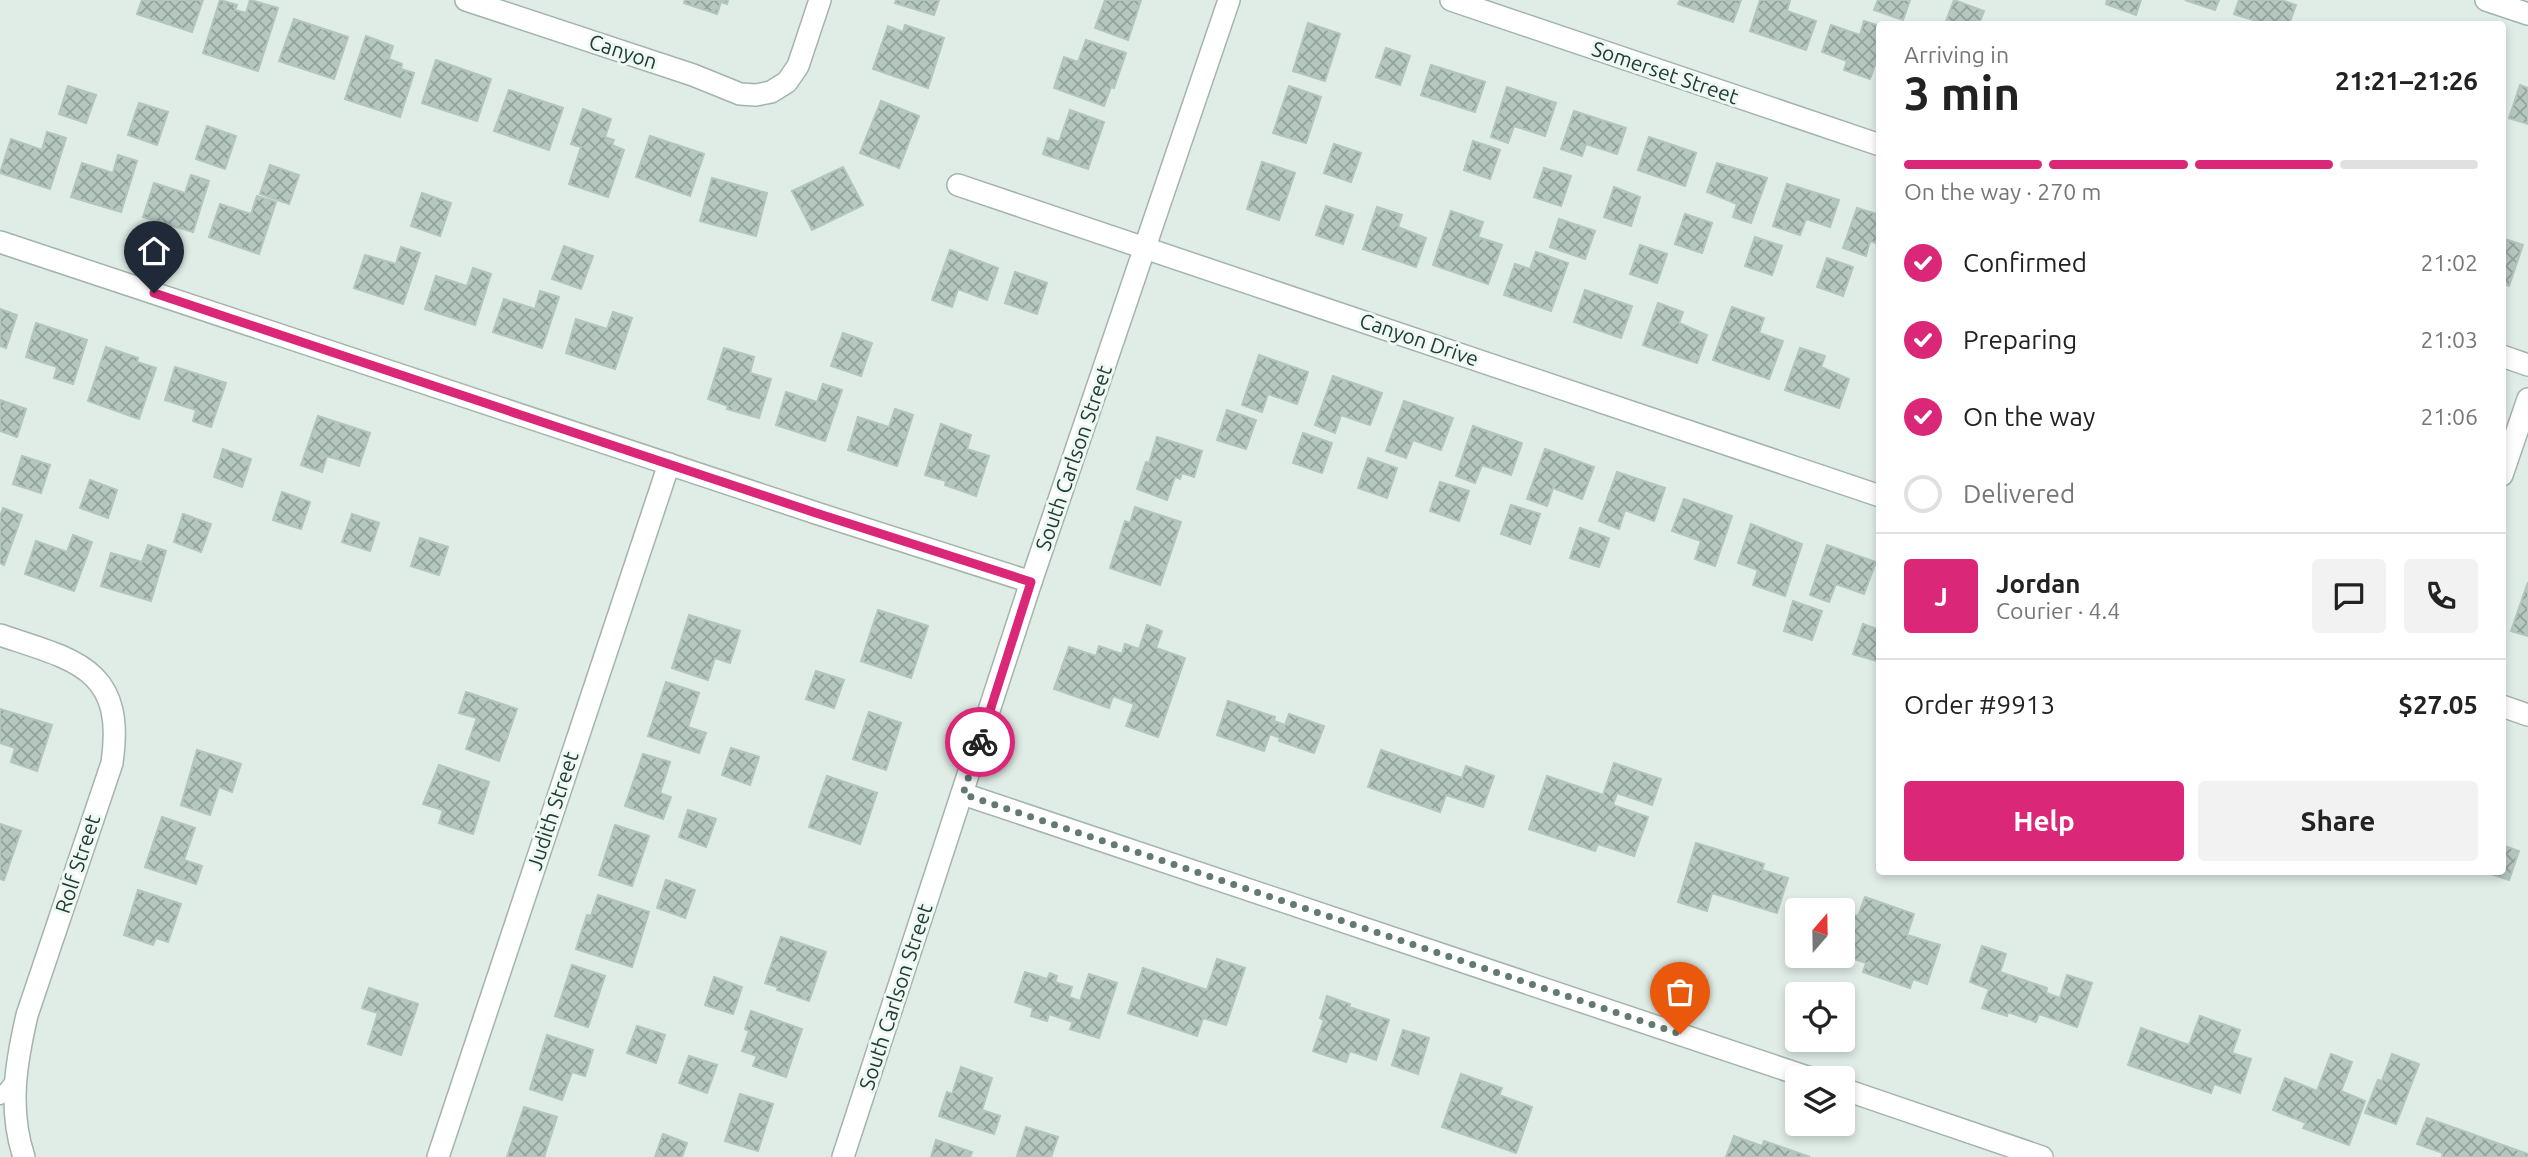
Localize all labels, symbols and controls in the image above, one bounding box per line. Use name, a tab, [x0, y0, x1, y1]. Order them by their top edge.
street label: Canyon	[586, 29, 660, 73]
street label: Somerset Street	[1589, 36, 1742, 108]
text: Arriving in	[1904, 42, 2009, 67]
text: 21:21–21:26	[2335, 66, 2478, 95]
text: 3 min	[1904, 67, 2020, 119]
text: On the way · 270 m	[1904, 179, 2101, 204]
pin	[124, 221, 184, 293]
icon: home	[135, 232, 173, 270]
icon: check	[1904, 244, 1942, 282]
text: Confirmed	[1963, 248, 2087, 277]
text: 21:02	[2420, 250, 2478, 275]
street label: Canyon Drive	[1357, 307, 1482, 371]
icon: check	[1904, 321, 1942, 359]
text: Preparing	[1963, 325, 2077, 354]
text: 21:03	[2420, 327, 2478, 352]
street label: South Carlson Street	[1030, 362, 1116, 553]
icon: check	[1904, 398, 1942, 436]
text: On the way	[1963, 402, 2095, 431]
text: 21:06	[2420, 404, 2478, 429]
text: Delivered	[1963, 479, 2075, 508]
button: chat	[2312, 559, 2386, 633]
button: phone	[2404, 559, 2478, 633]
text: Jordan	[1996, 569, 2081, 598]
text: J	[1934, 582, 1948, 611]
text: Courier · 4.4	[1996, 598, 2120, 623]
text: Order #9913	[1904, 690, 2055, 719]
text: $27.05	[2398, 690, 2478, 719]
courier	[945, 707, 1015, 777]
icon: bike	[961, 723, 999, 761]
street label: Judith Street	[522, 748, 583, 873]
button: Help	[1904, 781, 2184, 861]
button: Share	[2198, 781, 2478, 861]
street label: Rolf Street	[50, 811, 104, 916]
north arrow	[1785, 898, 1855, 968]
map controls	[1785, 898, 1855, 1136]
street label: South Carlson Street	[854, 901, 936, 1093]
pin	[1650, 962, 1710, 1034]
icon: bag	[1661, 973, 1699, 1011]
button: locate	[1785, 982, 1855, 1052]
button: layers	[1785, 1066, 1855, 1136]

